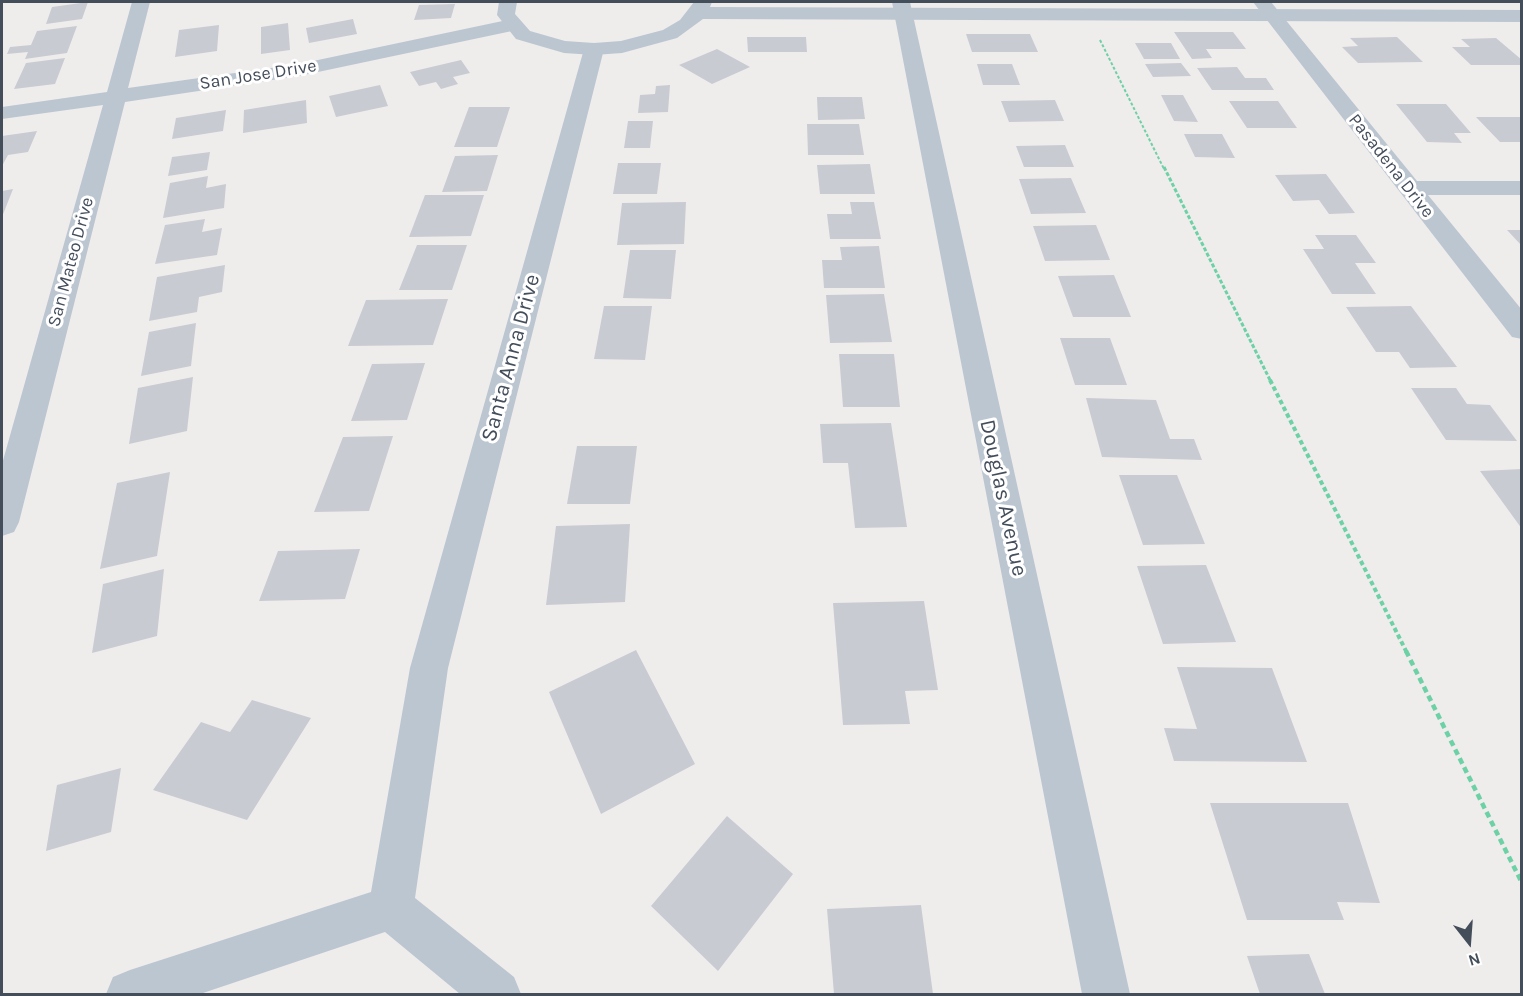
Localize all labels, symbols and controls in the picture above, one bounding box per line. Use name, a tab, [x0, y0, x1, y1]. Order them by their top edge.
street label: San Jose Drive	[198, 55, 318, 95]
street label: Pasadena Drive	[1344, 110, 1438, 222]
street label: San Mateo Drive	[43, 195, 99, 329]
street label: Santa Anna Drive	[476, 271, 546, 445]
street label: Douglas Avenue	[973, 417, 1033, 579]
north arrow	[1439, 912, 1499, 972]
text: N	[1466, 949, 1483, 970]

